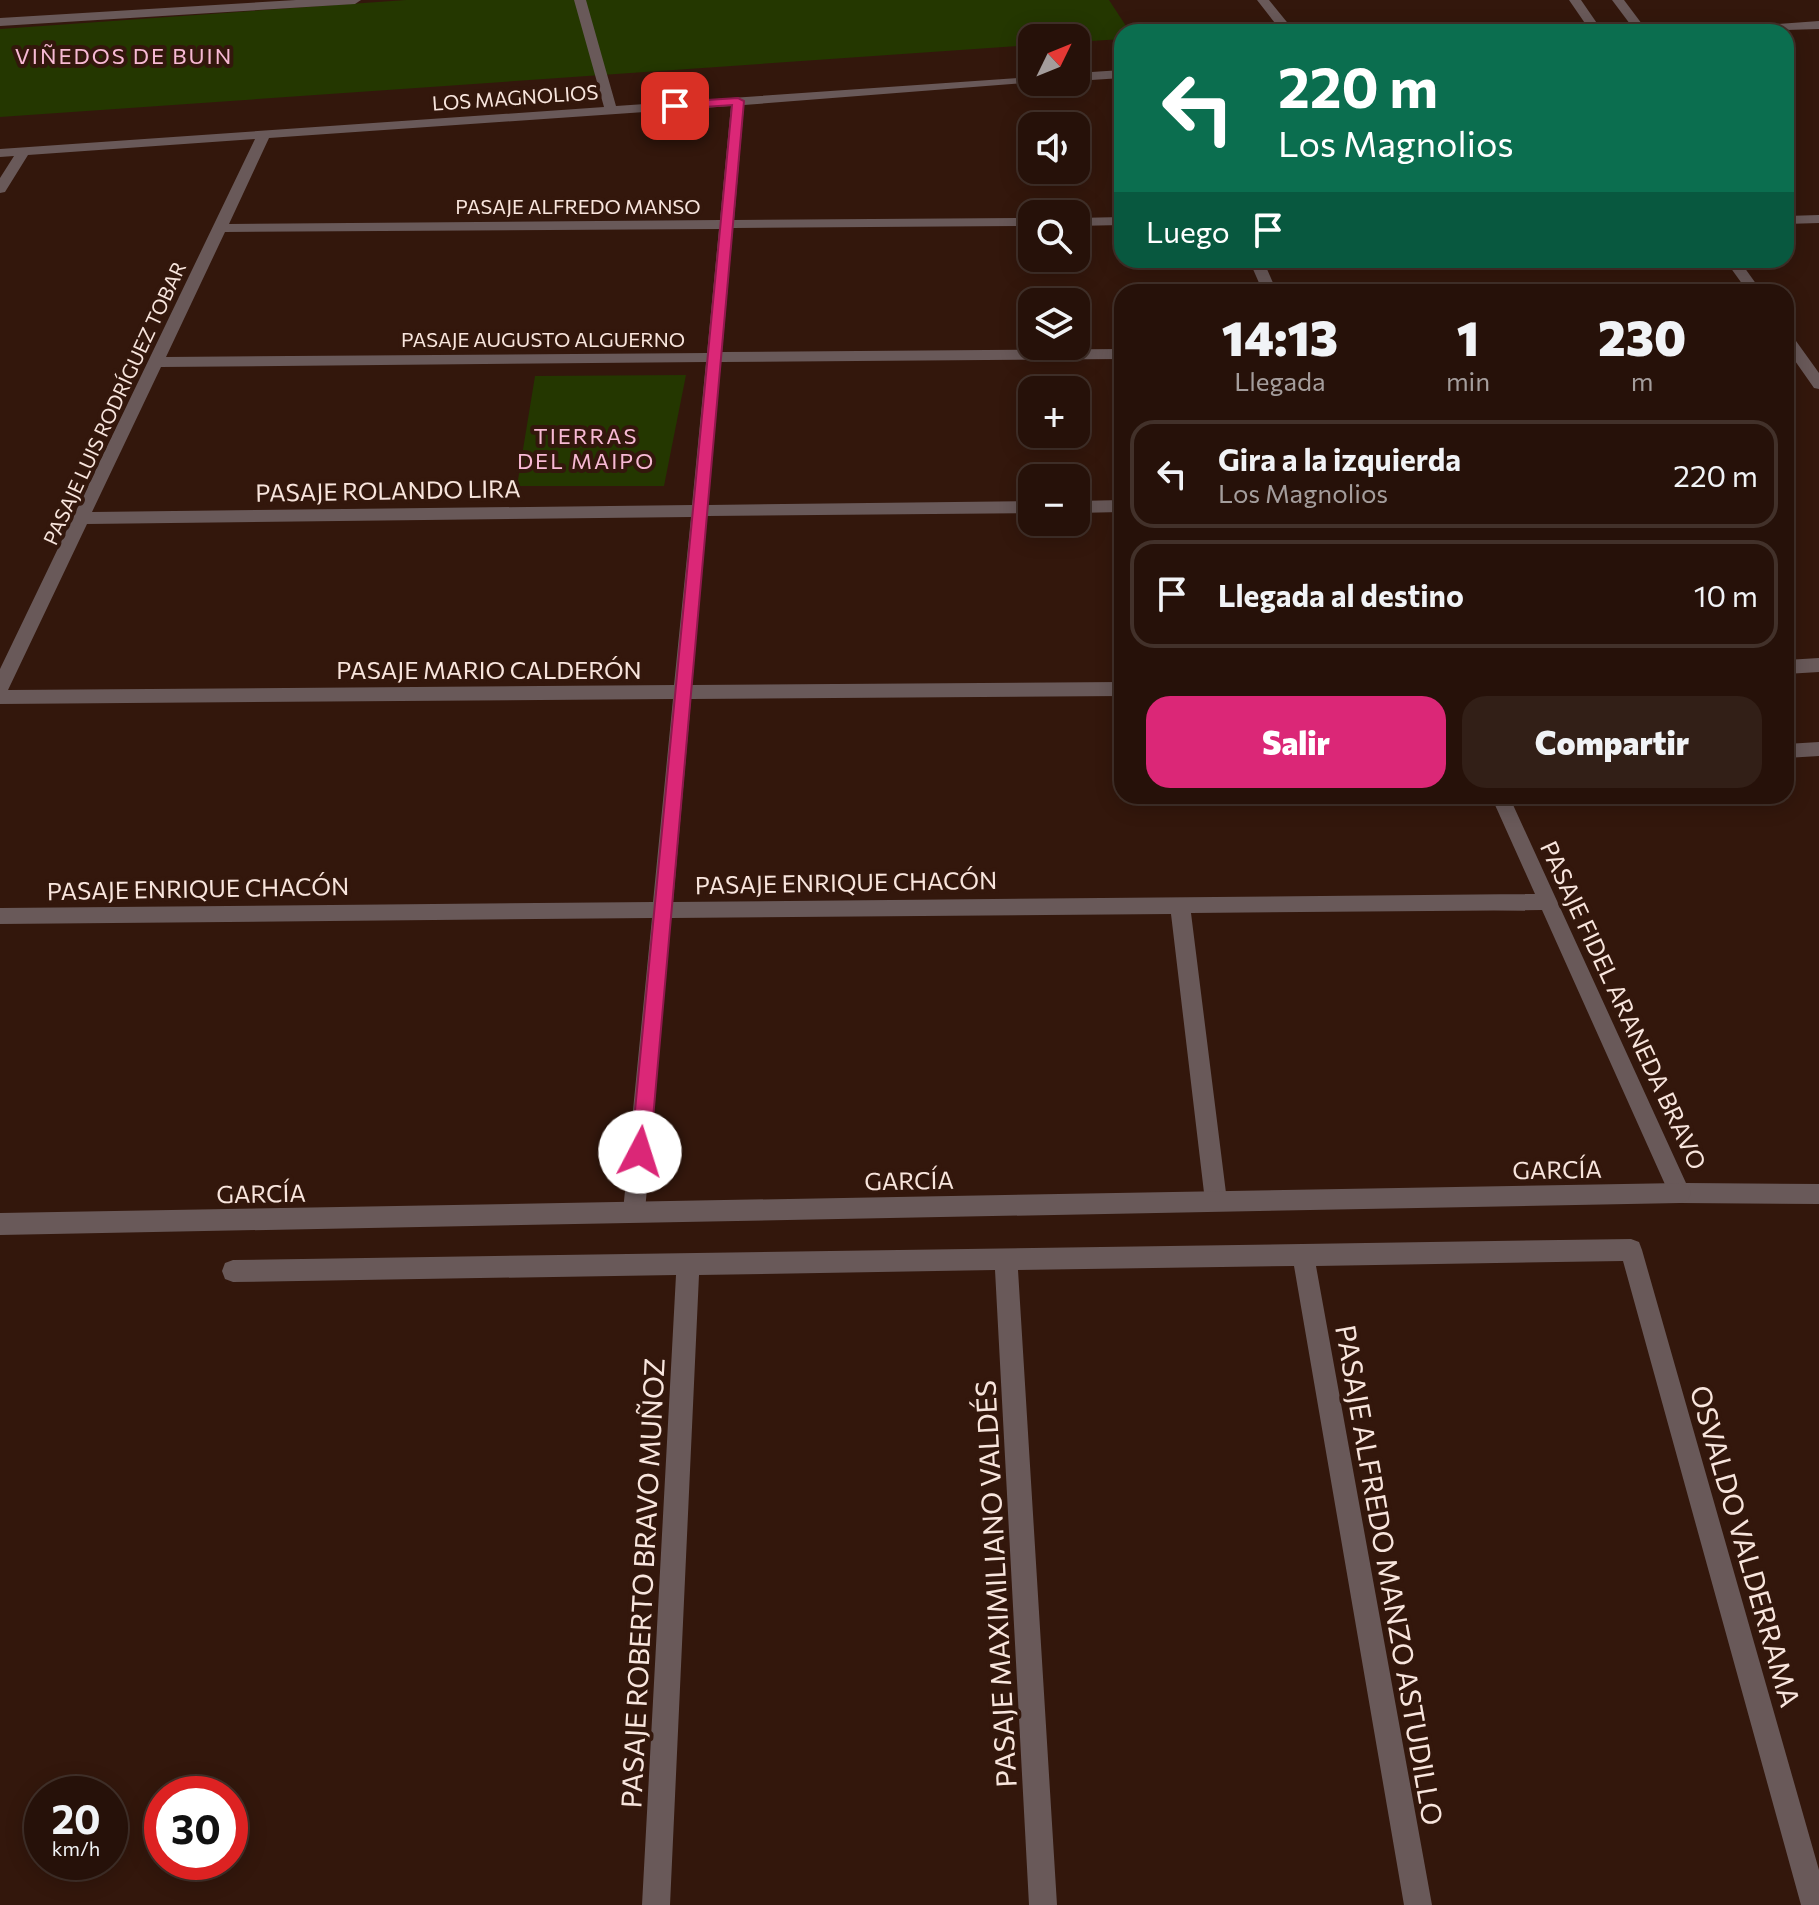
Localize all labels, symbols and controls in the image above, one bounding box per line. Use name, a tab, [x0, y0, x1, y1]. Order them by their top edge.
north arrow	[1018, 24, 1090, 96]
map controls	[1018, 24, 1090, 536]
district label: VIÑEDOS DE BUIN	[15, 42, 233, 69]
text: 220 m	[1278, 51, 1438, 120]
icon: left	[1146, 56, 1250, 160]
pin	[641, 72, 709, 140]
street label: LOS MAGNOLIOS	[431, 79, 599, 115]
icon: arrive	[653, 84, 697, 128]
button: sound	[1018, 112, 1090, 184]
text: Los Magnolios	[1278, 120, 1514, 164]
street label: PASAJE ALFREDO MANSO	[455, 194, 701, 218]
button: search	[1018, 200, 1090, 272]
icon: arrive	[1246, 208, 1290, 252]
text: Luego	[1146, 212, 1230, 249]
street label: PASAJE LUIS RODRÍGUEZ TOBAR	[38, 258, 190, 548]
button: layers	[1018, 288, 1090, 360]
text: 14:13	[1222, 307, 1338, 366]
text: 1	[1457, 307, 1479, 366]
text: 230	[1598, 307, 1686, 366]
street label: PASAJE AUGUSTO ALGUERNO	[401, 327, 685, 351]
text: Llegada	[1234, 365, 1326, 396]
text: min	[1446, 365, 1490, 396]
text: m	[1631, 365, 1653, 396]
button: +	[1018, 376, 1090, 448]
district label: TIERRAS DEL MAIPO	[517, 422, 655, 474]
text: Gira a la izquierda	[1218, 440, 1461, 477]
icon: left	[1150, 452, 1194, 496]
text: 220 m	[1673, 456, 1758, 493]
button: −	[1018, 464, 1090, 536]
street label: PASAJE ROLANDO LIRA	[255, 473, 521, 507]
text: Los Magnolios	[1218, 477, 1388, 508]
icon: arrive	[1150, 572, 1194, 616]
text: Llegada al destino	[1218, 576, 1464, 613]
text: 10 m	[1694, 576, 1758, 613]
street label: PASAJE MARIO CALDERÓN	[336, 655, 642, 684]
button: Salir	[1146, 696, 1446, 788]
button: Compartir	[1462, 696, 1762, 788]
street label: PASAJE FIDEL ARANEDA BRAVO	[1535, 836, 1713, 1174]
street label: PASAJE ENRIQUE CHACÓN	[695, 865, 997, 899]
street label: PASAJE ENRIQUE CHACÓN	[47, 871, 349, 905]
position arrow	[598, 1110, 682, 1194]
street label: GARCÍA	[1512, 1154, 1602, 1184]
street label: GARCÍA	[864, 1165, 954, 1195]
street label: GARCÍA	[216, 1178, 306, 1208]
street label: PASAJE ALFREDO MANZO ASTUDILLO	[1329, 1322, 1451, 1828]
street label: PASAJE ROBERTO BRAVO MUÑOZ	[613, 1357, 671, 1809]
street label: PASAJE MAXIMILIANO VALDÉS	[967, 1380, 1023, 1788]
street label: OSVALDO VALDERRAMA	[1684, 1381, 1808, 1711]
speed limit sign: 30	[144, 1776, 248, 1880]
text: 20	[51, 1793, 101, 1842]
text: km/h	[52, 1836, 100, 1860]

